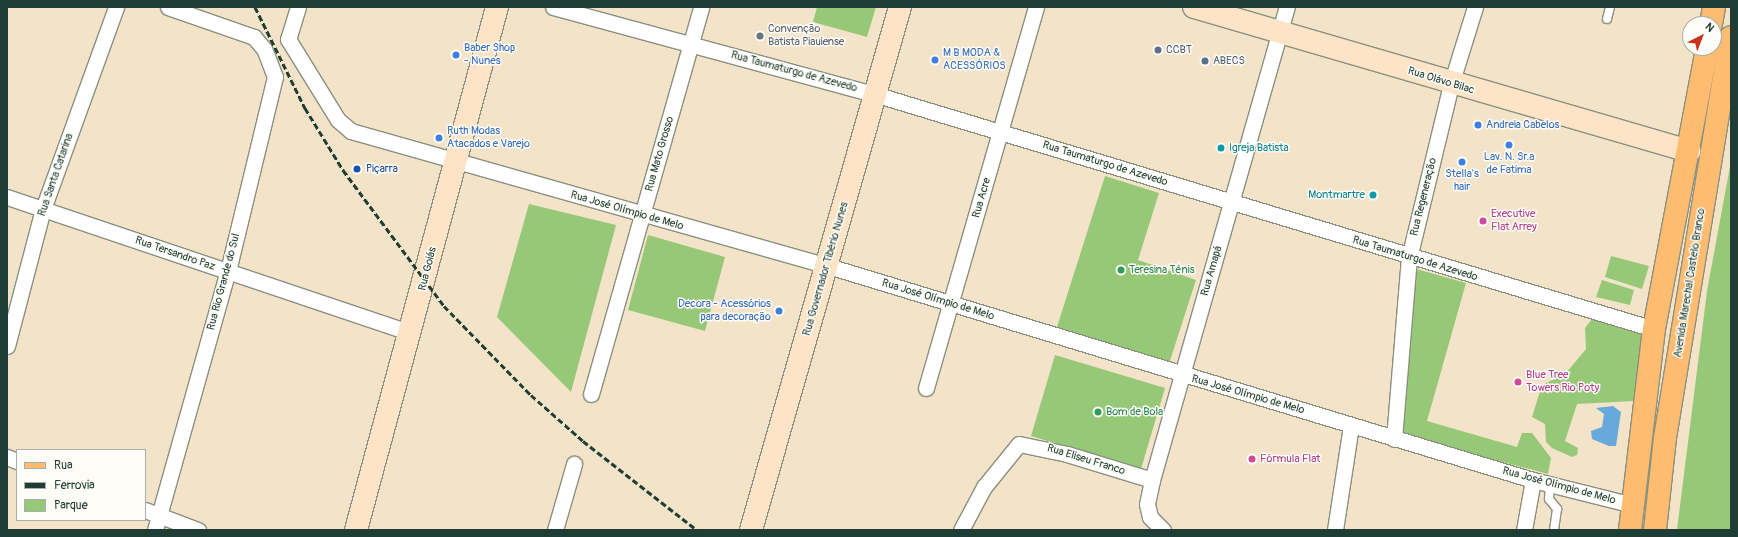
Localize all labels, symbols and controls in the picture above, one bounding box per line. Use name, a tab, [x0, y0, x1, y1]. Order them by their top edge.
north arrow	[1682, 16, 1722, 56]
text: N	[1703, 20, 1717, 35]
place label: Convenção Batista Piauiense	[768, 23, 844, 49]
marker: Convenção Batista Piauiense	[755, 31, 765, 41]
place label: Baber Shop - Nunes	[464, 42, 515, 68]
place label: CCBT	[1166, 43, 1192, 57]
marker: CCBT	[1153, 45, 1163, 55]
place label: M B MODA & ACESSÓRIOS	[943, 47, 1006, 73]
street label: Rua Taumaturgo de Azevedo	[729, 49, 859, 95]
marker: Baber Shop - Nunes	[451, 50, 461, 60]
place label: ABECS	[1213, 54, 1245, 68]
marker: M B MODA & ACESSÓRIOS	[930, 55, 940, 65]
marker: ABECS	[1200, 56, 1210, 66]
street label: Rua Olávo Bilac	[1406, 65, 1476, 97]
street label: Rua Mato Grosso	[643, 115, 677, 193]
place label: Andreia Cabelos	[1486, 118, 1560, 132]
marker: Andreia Cabelos	[1473, 120, 1483, 130]
place label: Ruth Modas Atacados e Varejo	[447, 125, 530, 151]
street label: Rua Santa Catarina	[36, 132, 76, 218]
marker: Ruth Modas Atacados e Varejo	[434, 133, 444, 143]
street label: Rua Taumaturgo de Azevedo	[1041, 139, 1169, 189]
marker: Lav. N. Sr.a de Fatima	[1504, 140, 1514, 150]
place label: Igreja Batista	[1229, 141, 1289, 155]
marker: Igreja Batista	[1216, 143, 1226, 153]
place label: Lav. N. Sr.a de Fatima	[1484, 151, 1534, 177]
street label: Rua Regeneração	[1408, 157, 1440, 237]
marker: Stella's hair	[1457, 157, 1467, 167]
place label: Piçarra	[366, 162, 398, 176]
marker: Piçarra	[351, 163, 363, 175]
place label: Stella's hair	[1445, 168, 1479, 194]
street label: Rua Acre	[970, 176, 994, 220]
place label: Montmartre	[1308, 188, 1365, 202]
street label: Rua José Olímpio de Melo	[569, 189, 685, 233]
marker: Montmartre	[1368, 190, 1378, 200]
street label: Rua Governador Tibério Nunes	[801, 201, 851, 337]
street label: Avenida Marechal Castelo Branco	[1672, 207, 1708, 359]
place label: Executive Flat Arrey	[1491, 208, 1537, 234]
marker: Executive Flat Arrey	[1478, 216, 1488, 226]
street label: Rua Rio Grande do Sul	[205, 232, 243, 332]
street label: Rua Tersandro Paz	[133, 234, 217, 274]
street label: Rua Taumaturgo de Azevedo	[1351, 234, 1479, 284]
street label: Rua Amapá	[1199, 244, 1225, 298]
street label: Rua Goiás	[416, 246, 440, 292]
place label: Teresina Tênis	[1129, 263, 1195, 277]
marker: Teresina Tênis	[1116, 265, 1126, 275]
street label: Rua José Olímpio de Melo	[880, 277, 996, 323]
place label: Decora - Acessórios para decoração	[678, 298, 771, 324]
marker: Decora - Acessórios para decoração	[774, 306, 784, 316]
place label: Blue Tree Towers Rio Poty	[1526, 369, 1599, 395]
street label: Rua José Olímpio de Melo	[1190, 373, 1306, 417]
marker: Blue Tree Towers Rio Poty	[1513, 377, 1523, 387]
place label: Bom de Bola	[1106, 405, 1163, 419]
marker: Bom de Bola	[1093, 407, 1103, 417]
street label: Rua Eliseu Franco	[1045, 442, 1127, 478]
legend	[16, 449, 146, 521]
place label: Fórmula Flat	[1260, 452, 1320, 466]
marker: Fórmula Flat	[1247, 454, 1257, 464]
text: Rua	[54, 458, 73, 473]
street label: Rua José Olímpio de Melo	[1501, 465, 1617, 507]
text: Ferrovia	[54, 478, 95, 493]
text: Parque	[54, 498, 88, 513]

